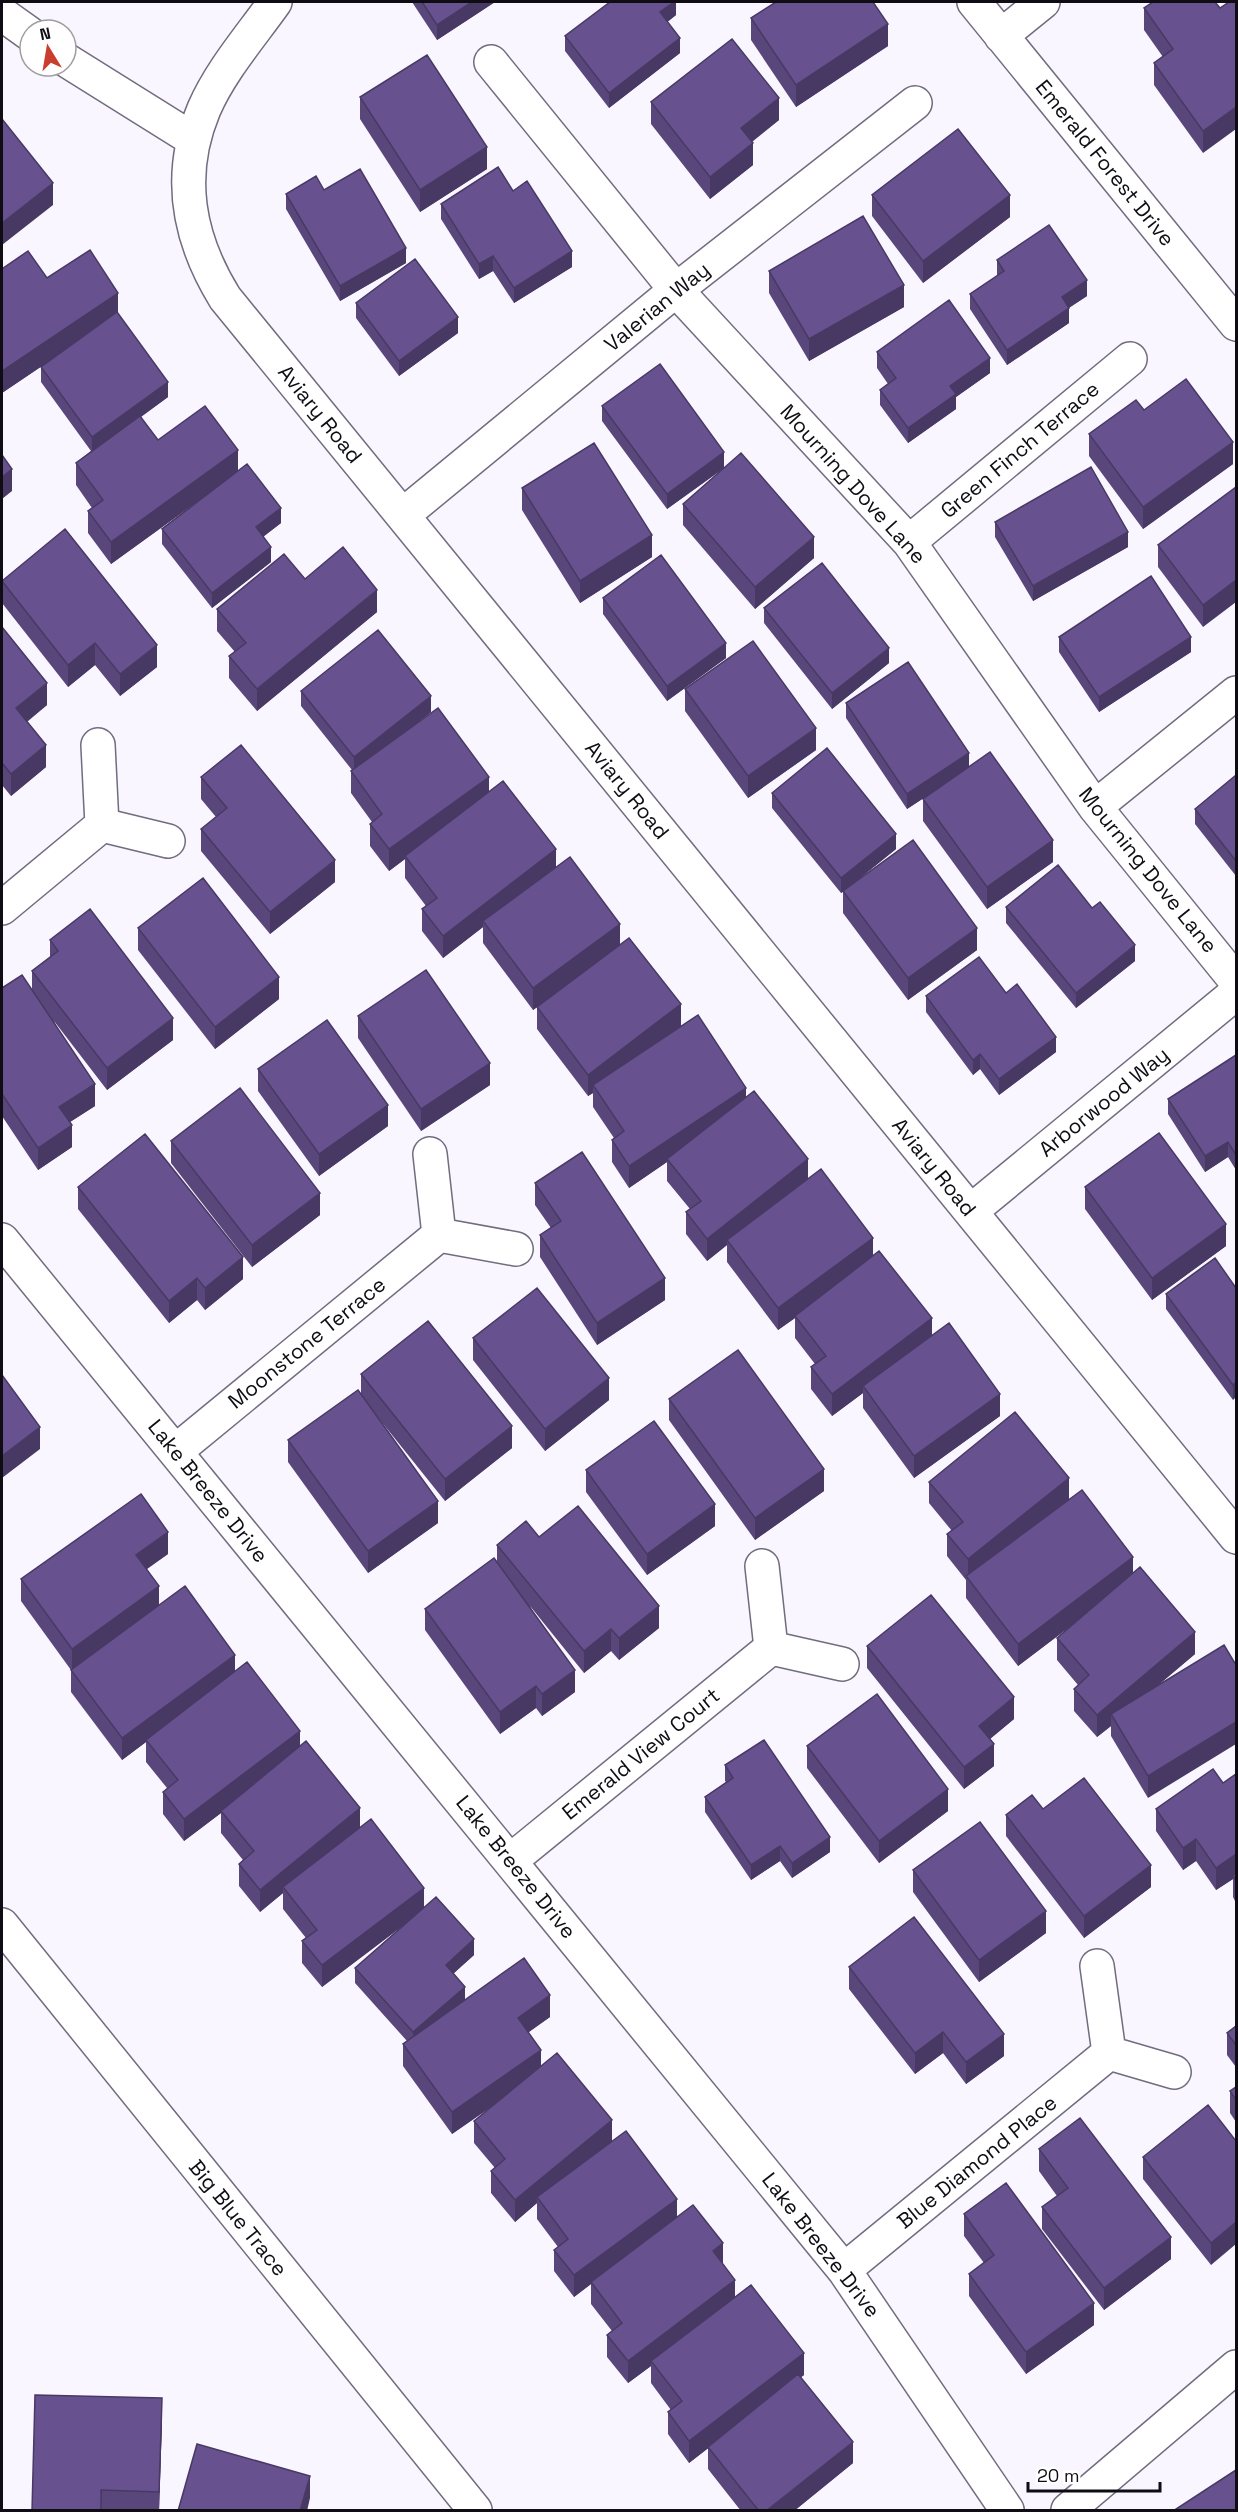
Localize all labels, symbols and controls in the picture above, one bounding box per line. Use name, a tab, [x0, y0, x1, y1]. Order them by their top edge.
north arrow	[18, 18, 78, 78]
text: N	[38, 22, 53, 45]
street label: Emerald Forest Drive	[1030, 74, 1181, 251]
street label: Valerian Way	[598, 256, 715, 357]
street label: Aviary Road	[272, 359, 368, 468]
street label: Green Finch Terrace	[935, 375, 1105, 524]
street label: Mourning Dove Lane	[775, 398, 932, 569]
street label: Aviary Road	[579, 735, 675, 844]
street label: Mourning Dove Lane	[1073, 781, 1224, 958]
street label: Arborwood Way	[1033, 1041, 1174, 1162]
street label: Aviary Road	[886, 1112, 982, 1221]
street label: Moonstone Terrace	[222, 1271, 391, 1415]
street label: Lake Breeze Drive	[142, 1414, 274, 1568]
street label: Emerald View Court	[556, 1682, 725, 1826]
street label: Lake Breeze Drive	[450, 1790, 582, 1944]
street label: Blue Diamond Place	[891, 2089, 1062, 2234]
street label: Big Blue Trace	[183, 2154, 294, 2281]
street label: Lake Breeze Drive	[756, 2167, 886, 2323]
scale bar	[1028, 2455, 1160, 2493]
text: 20 m	[1037, 2464, 1080, 2487]

